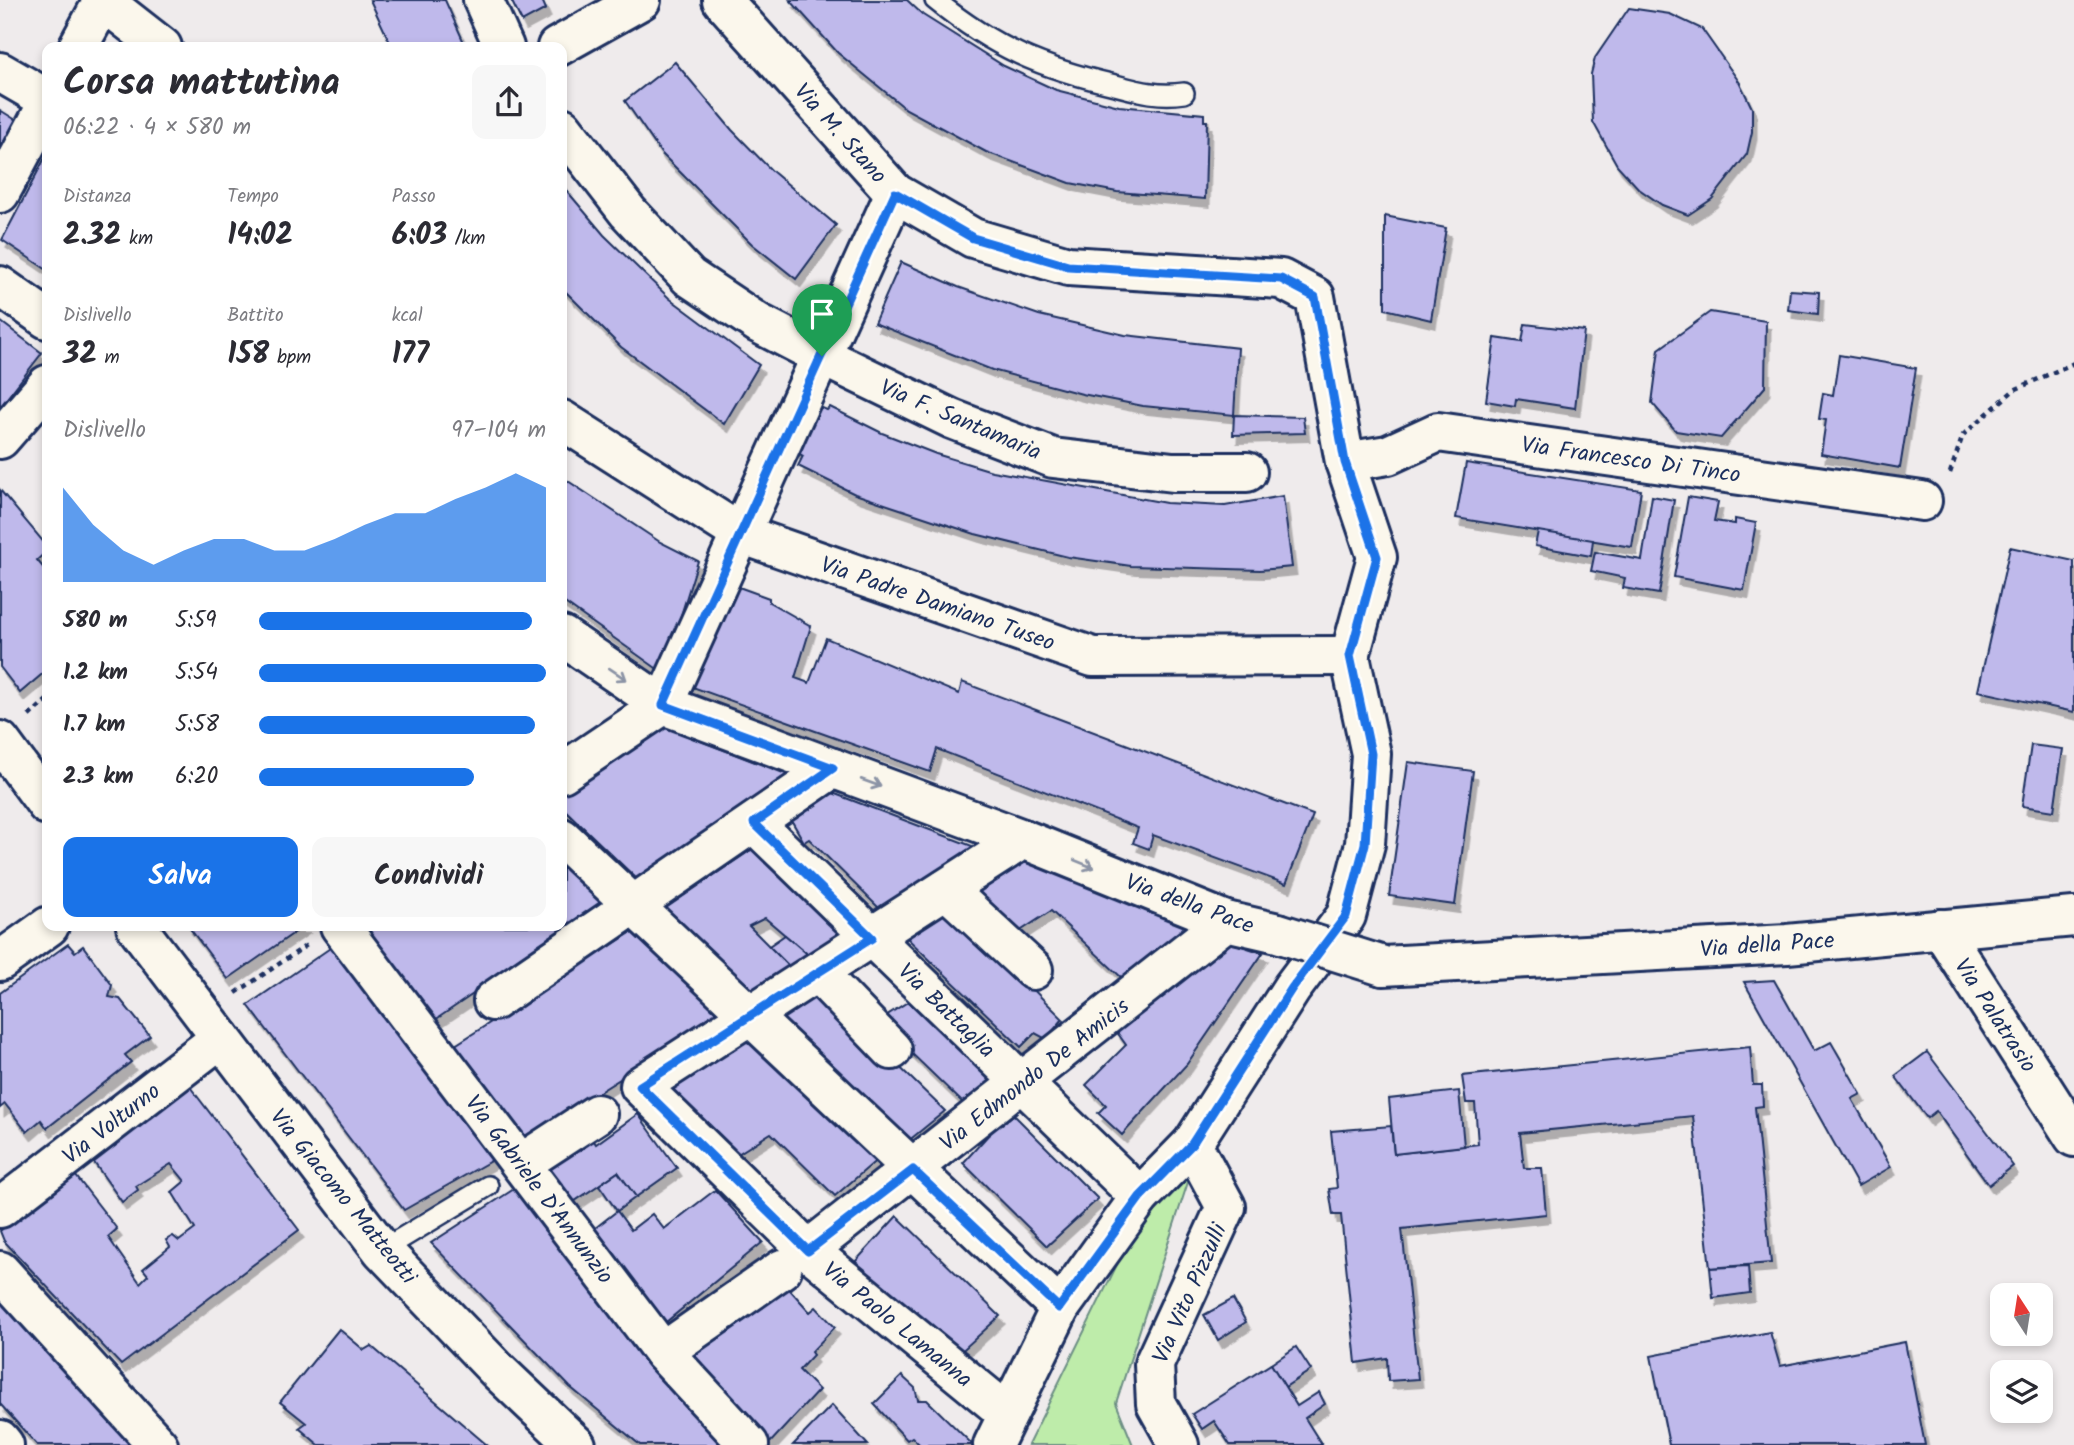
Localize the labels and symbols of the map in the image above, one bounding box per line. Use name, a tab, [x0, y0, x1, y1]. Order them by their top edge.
street label: Via M. Stano	[784, 76, 895, 193]
pin	[792, 284, 852, 356]
street label: Via F. Santamaria	[874, 371, 1047, 471]
street label: Via Francesco Di Tinco	[1519, 428, 1743, 494]
street label: Via Padre Damiano Tuseo	[815, 548, 1059, 662]
one-way arrow	[608, 667, 627, 681]
one-way arrow	[860, 777, 881, 790]
one-way arrow	[1072, 858, 1094, 871]
street label: Via della Pace	[1120, 865, 1259, 945]
street label: Via della Pace	[1699, 923, 1836, 969]
street label: Via Palatrasio	[1944, 952, 2045, 1081]
street label: Via Battaglia	[888, 955, 1003, 1068]
street label: Via Edmondo De Amicis	[933, 990, 1138, 1161]
street label: Via Volturno	[55, 1075, 169, 1175]
street label: Via Gabriele D'Annunzio	[455, 1088, 622, 1293]
street label: Via Giacomo Matteotti	[260, 1101, 426, 1294]
street label: Via Vito Pizzulli	[1144, 1217, 1238, 1370]
street label: Via Paolo Lamanna	[814, 1254, 980, 1398]
north arrow	[1990, 1283, 2053, 1346]

